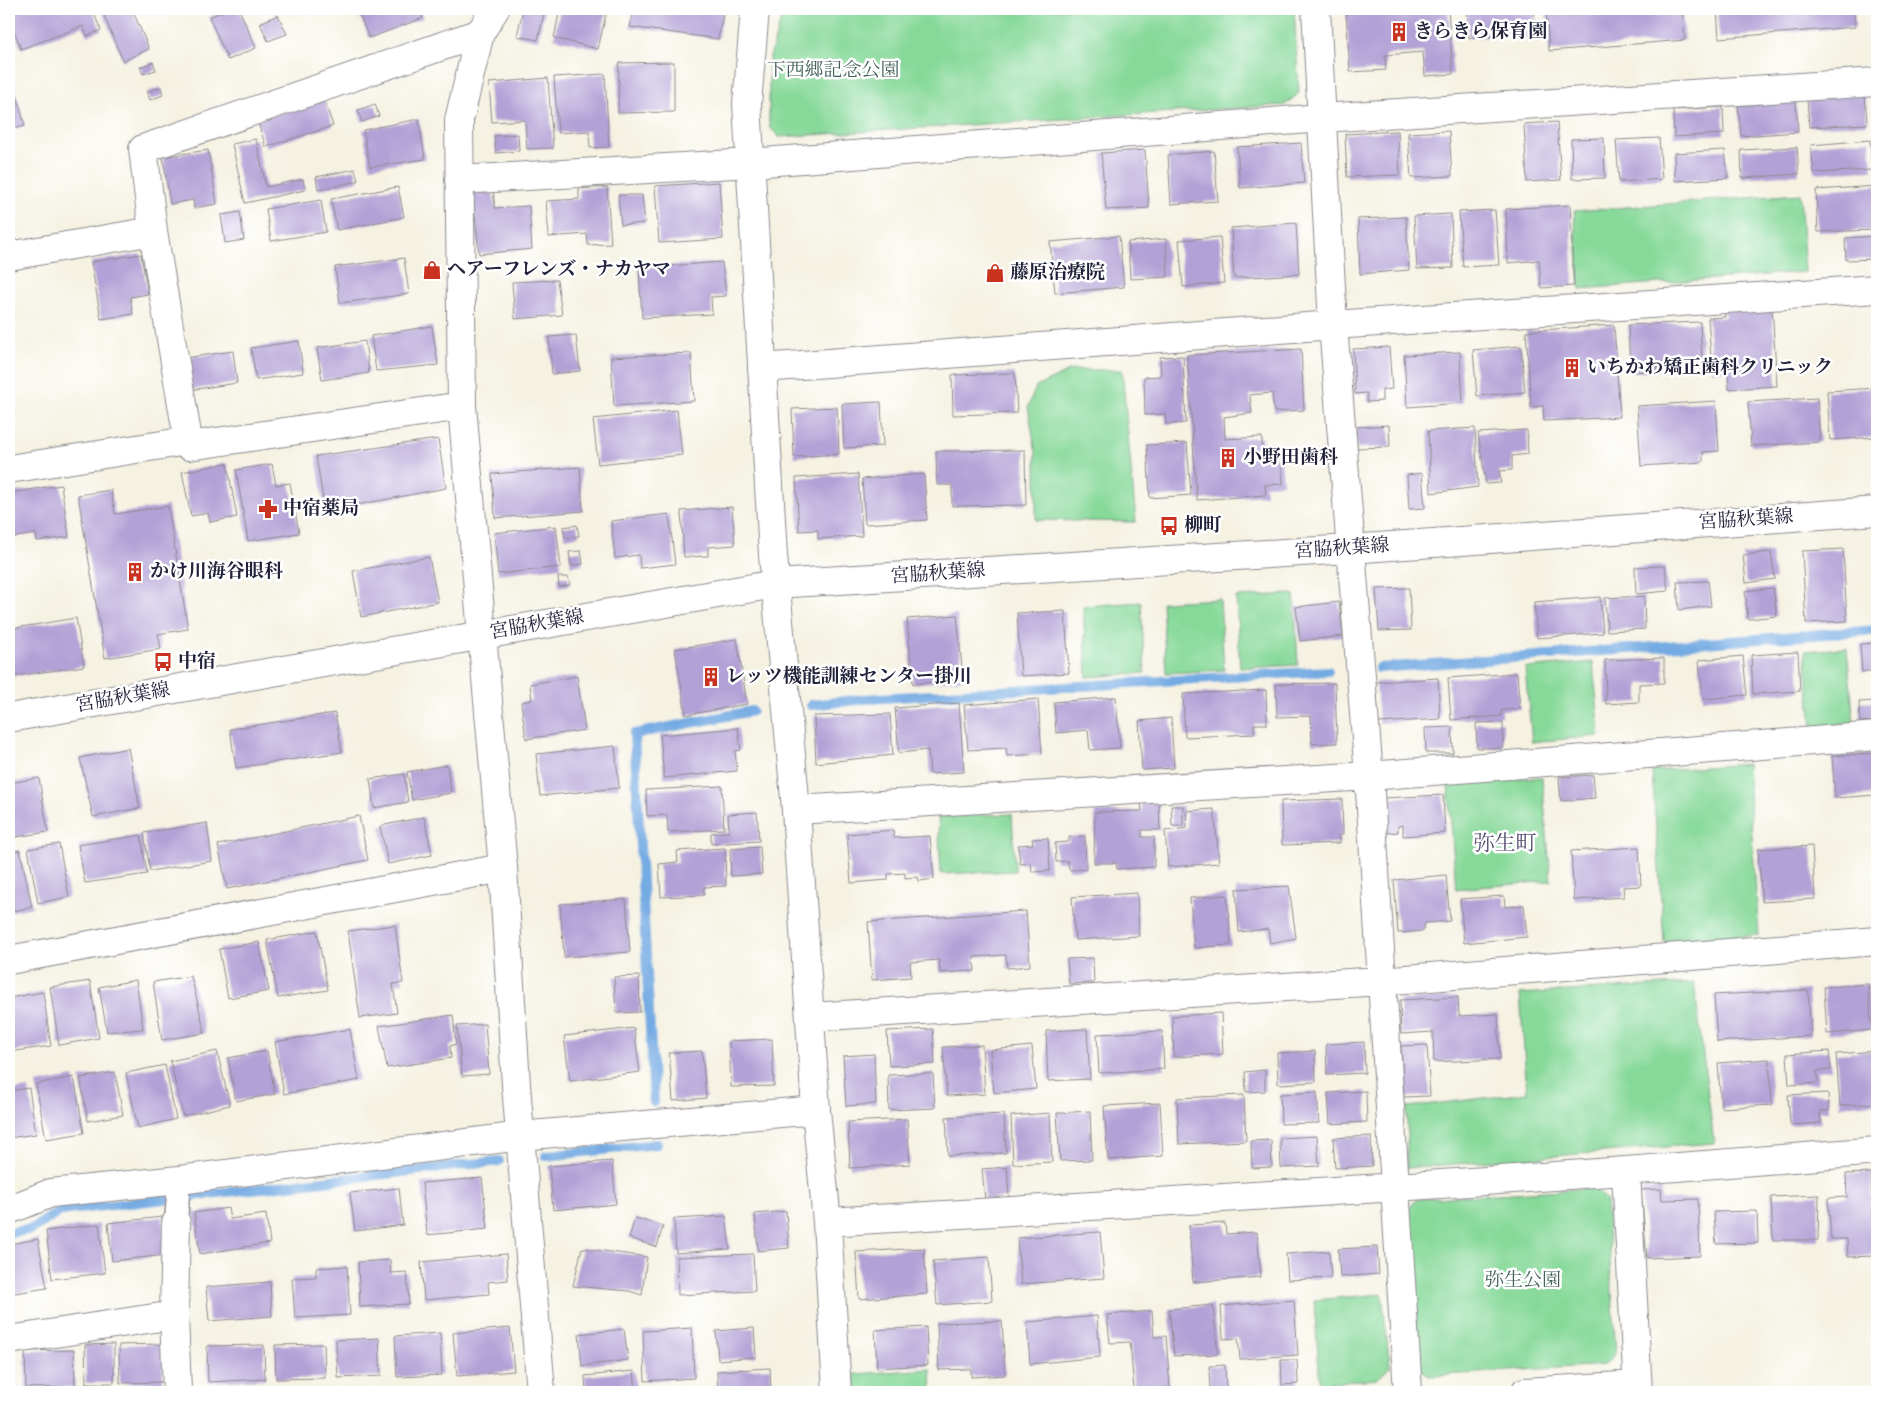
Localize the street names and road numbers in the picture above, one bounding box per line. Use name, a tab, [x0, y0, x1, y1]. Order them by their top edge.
street label: 宮脇秋葉線	[1698, 505, 1794, 535]
street label: 宮脇秋葉線	[1294, 534, 1390, 564]
street label: 宮脇秋葉線	[890, 559, 986, 589]
street label: 宮脇秋葉線	[488, 605, 586, 645]
street label: 宮脇秋葉線	[74, 678, 172, 718]

